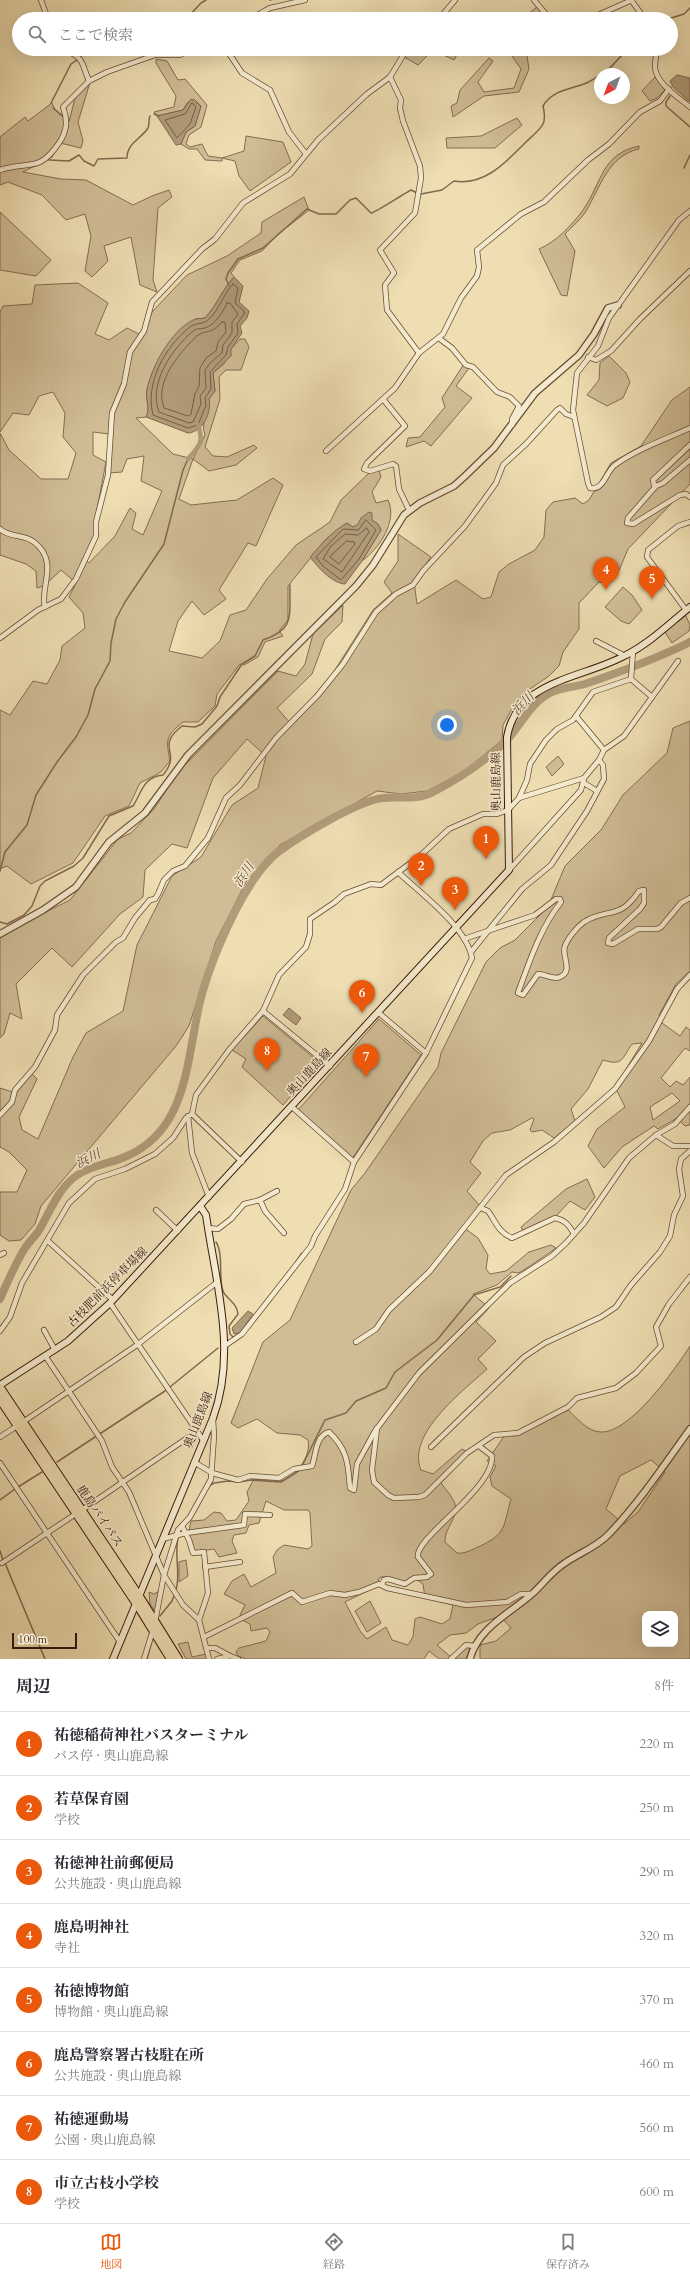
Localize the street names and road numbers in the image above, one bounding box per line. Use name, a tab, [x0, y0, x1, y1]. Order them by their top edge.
street label: 奥山鹿島線	[487, 752, 505, 812]
street label: 奥山鹿島線	[283, 1045, 335, 1099]
street label: 古枝肥前浜停車場線	[63, 1243, 151, 1331]
street label: 奥山鹿島線	[180, 1389, 216, 1451]
street label: 鹿島バイパス	[73, 1482, 127, 1550]

